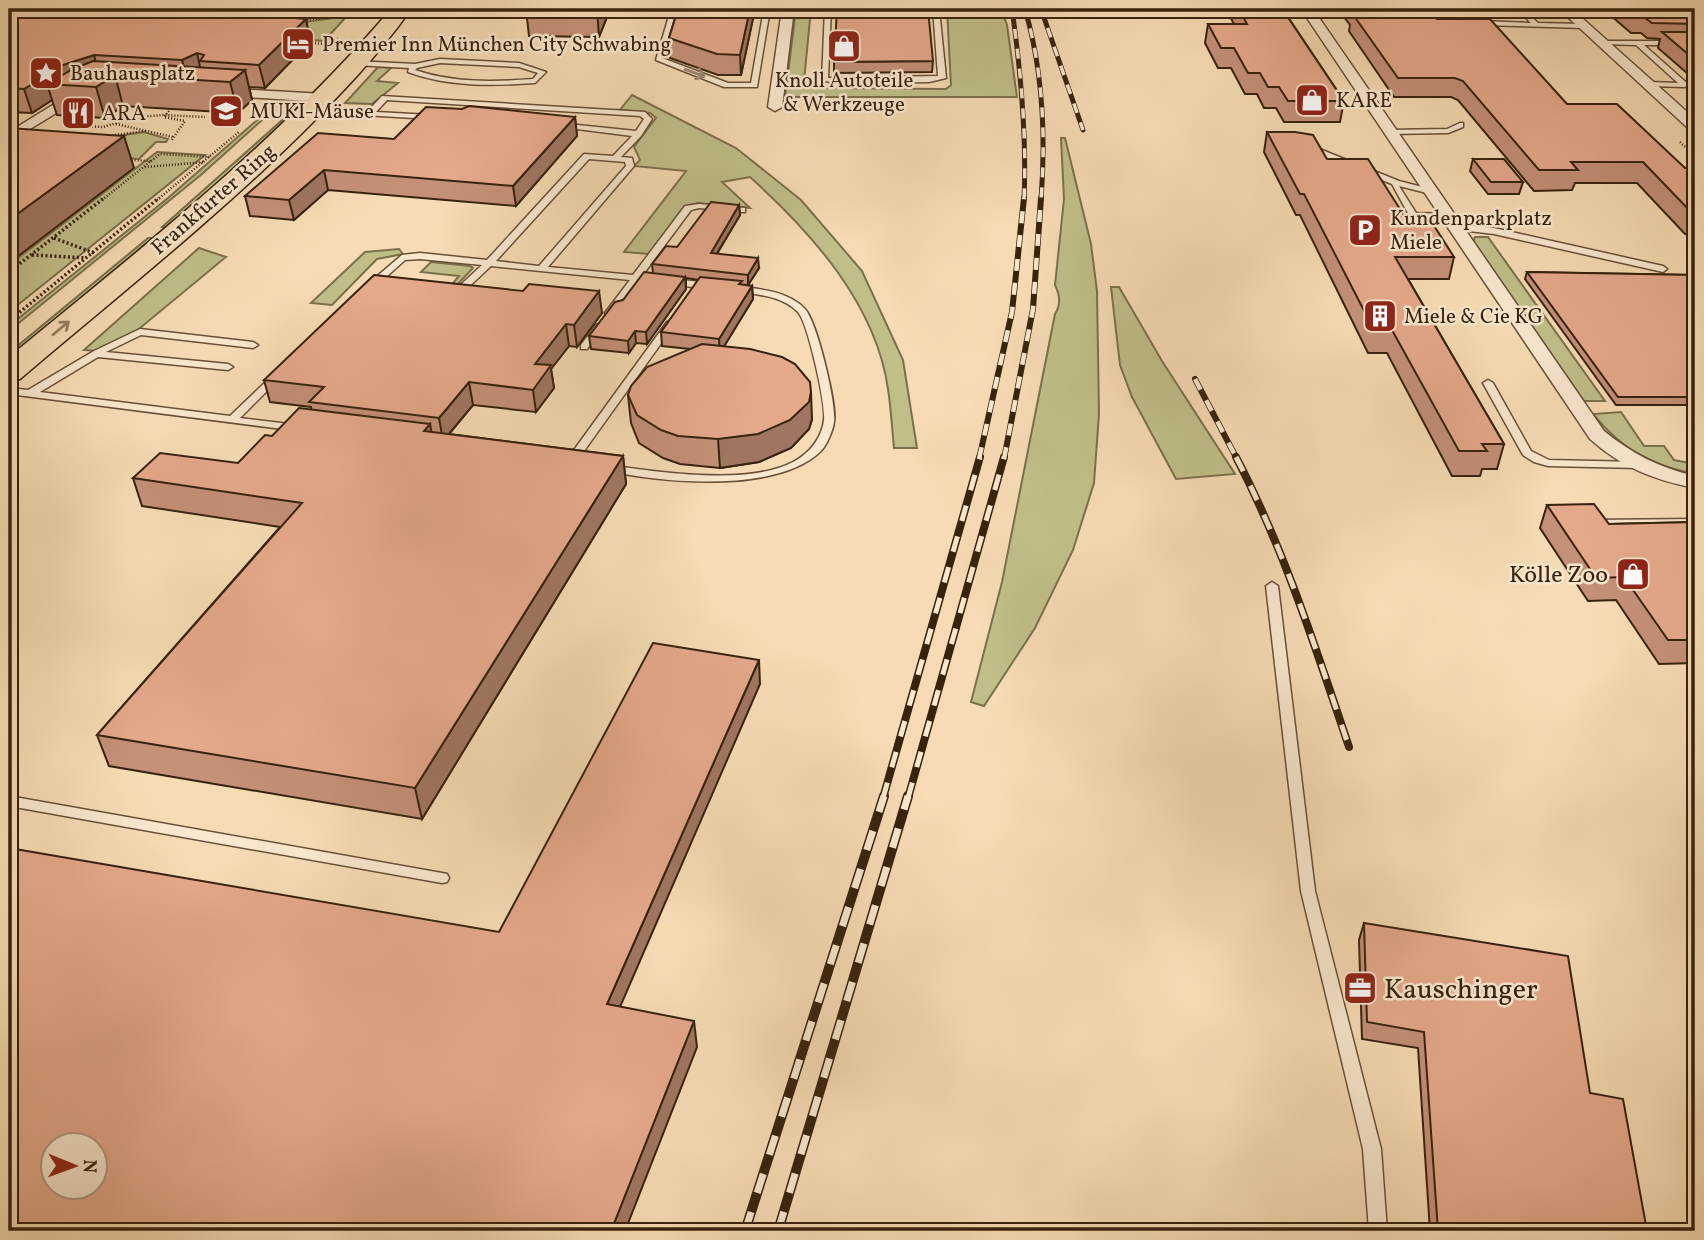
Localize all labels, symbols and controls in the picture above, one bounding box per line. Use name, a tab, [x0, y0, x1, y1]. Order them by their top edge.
hotel icon: Premier Inn München City Schwabing	[279, 25, 317, 63]
shop icon: Knoll Autoteile & Werkzeuge	[825, 27, 863, 65]
place label: Premier Inn München City Schwabing	[322, 31, 671, 60]
place icon: Bauhausplatz	[27, 54, 65, 92]
place label: Bauhausplatz	[70, 60, 195, 89]
place label: Knoll Autoteile & Werkzeuge	[775, 67, 913, 120]
one-way arrow	[683, 68, 705, 80]
shop icon: KARE	[1293, 81, 1331, 119]
place label: KARE	[1336, 87, 1392, 116]
school or university icon: MUKI-Mäuse	[207, 92, 245, 130]
restaurant icon: ARA	[59, 94, 97, 132]
place label: MUKI-Mäuse	[250, 98, 374, 127]
place label: ARA	[102, 100, 146, 129]
street label: Frankfurter Ring	[145, 138, 282, 262]
place label: Kundenparkplatz Miele	[1390, 205, 1552, 258]
parking icon: Kundenparkplatz Miele	[1346, 211, 1384, 249]
building icon: Miele & Cie KG	[1361, 297, 1399, 335]
place label: Miele & Cie KG	[1404, 303, 1543, 332]
one-way arrow	[52, 320, 70, 336]
shop icon: Kölle Zoo	[1614, 555, 1652, 593]
place label: Kölle Zoo	[1509, 559, 1608, 593]
office icon: Kauschinger	[1341, 969, 1379, 1007]
place label: Kauschinger	[1384, 971, 1538, 1010]
north arrow	[38, 1132, 108, 1202]
text: N	[76, 1159, 102, 1174]

